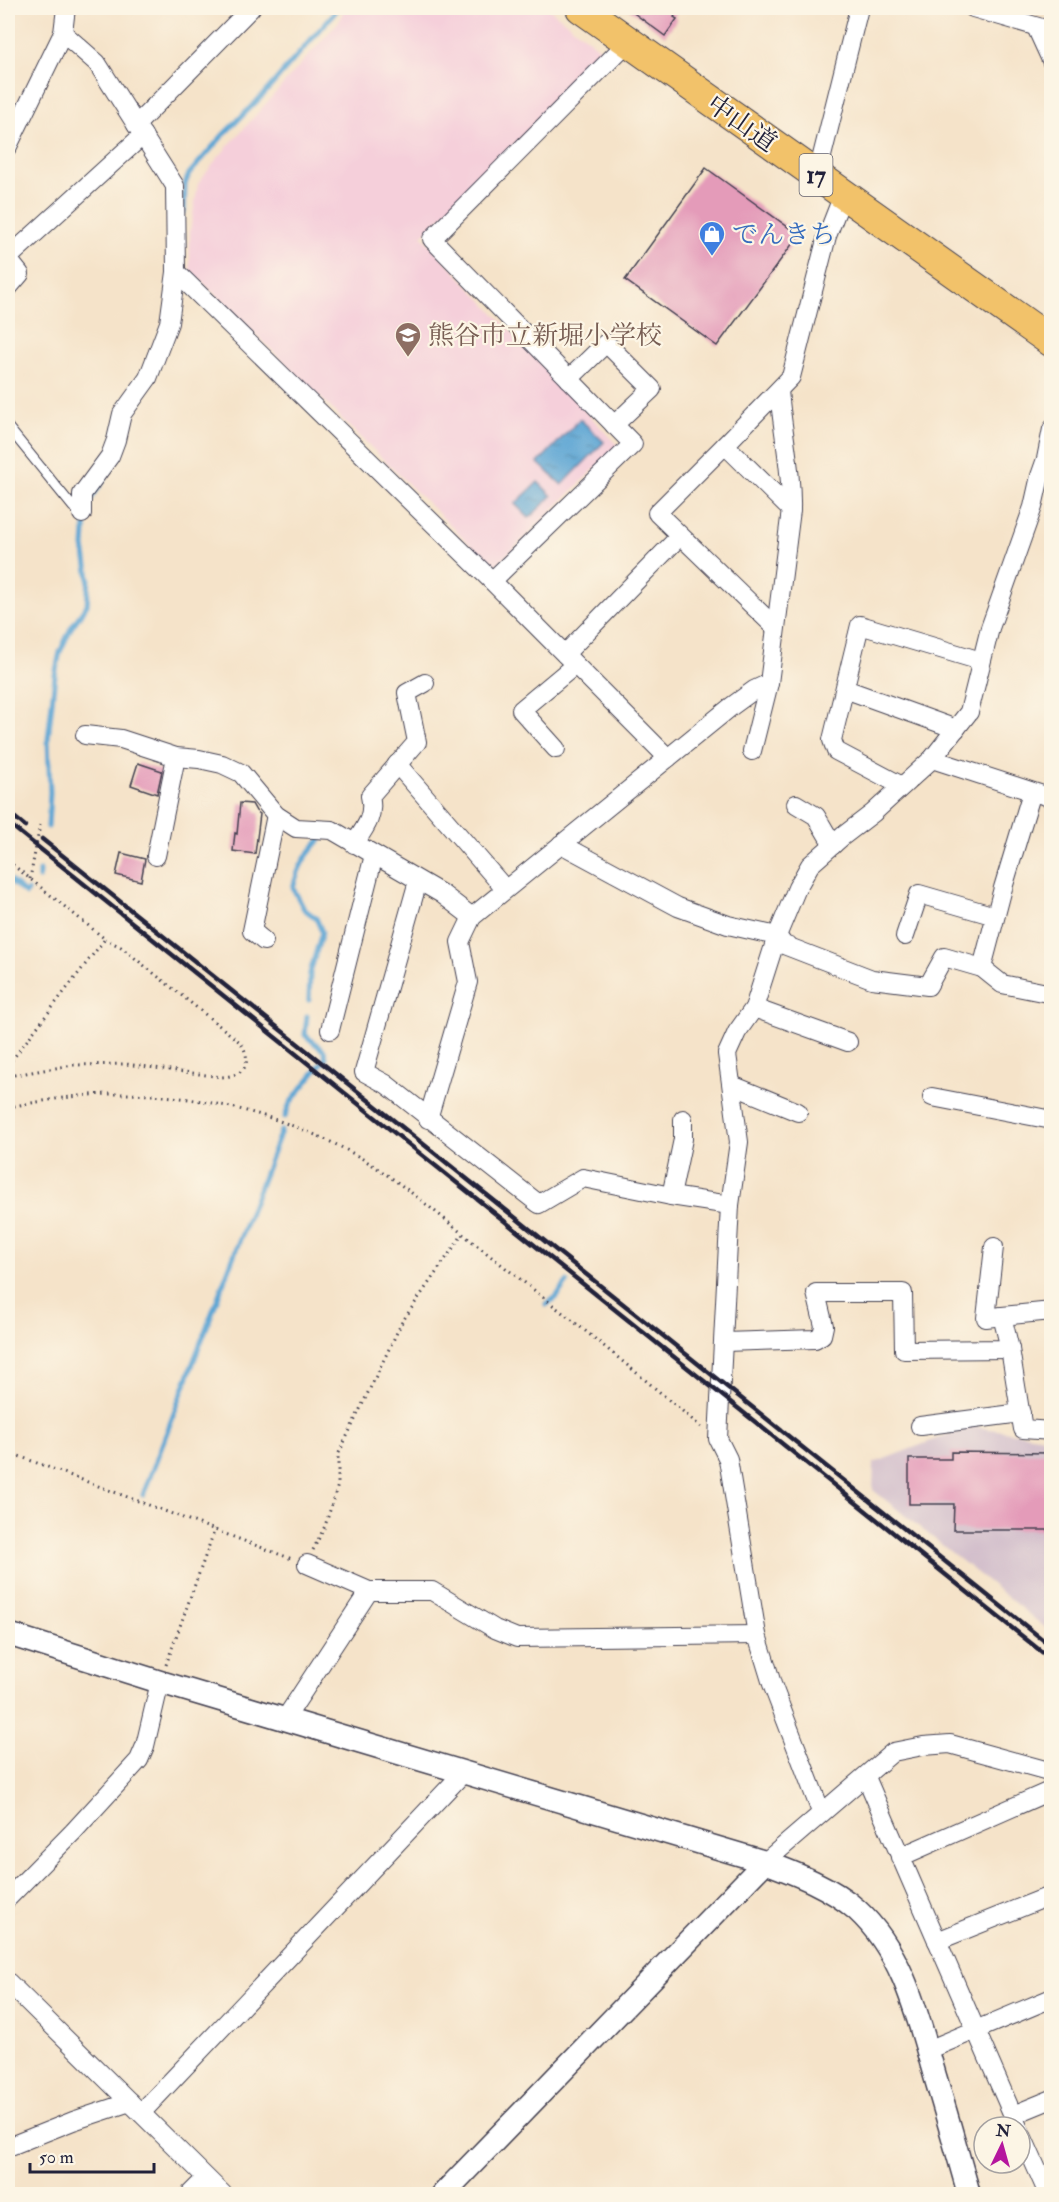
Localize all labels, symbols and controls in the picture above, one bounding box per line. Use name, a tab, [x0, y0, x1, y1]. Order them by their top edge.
street label: 中山道	[700, 88, 783, 159]
road number: 17	[800, 154, 832, 196]
shop icon: でんきち	[697, 219, 727, 257]
place label: でんきち	[732, 219, 836, 251]
school or university icon: 熊谷市立新堀小学校	[393, 320, 423, 358]
place label: 熊谷市立新堀小学校	[428, 320, 662, 352]
north arrow	[972, 2115, 1032, 2175]
text: N	[994, 2120, 1012, 2142]
scale bar	[30, 2136, 154, 2174]
text: 50 m	[39, 2146, 74, 2169]

